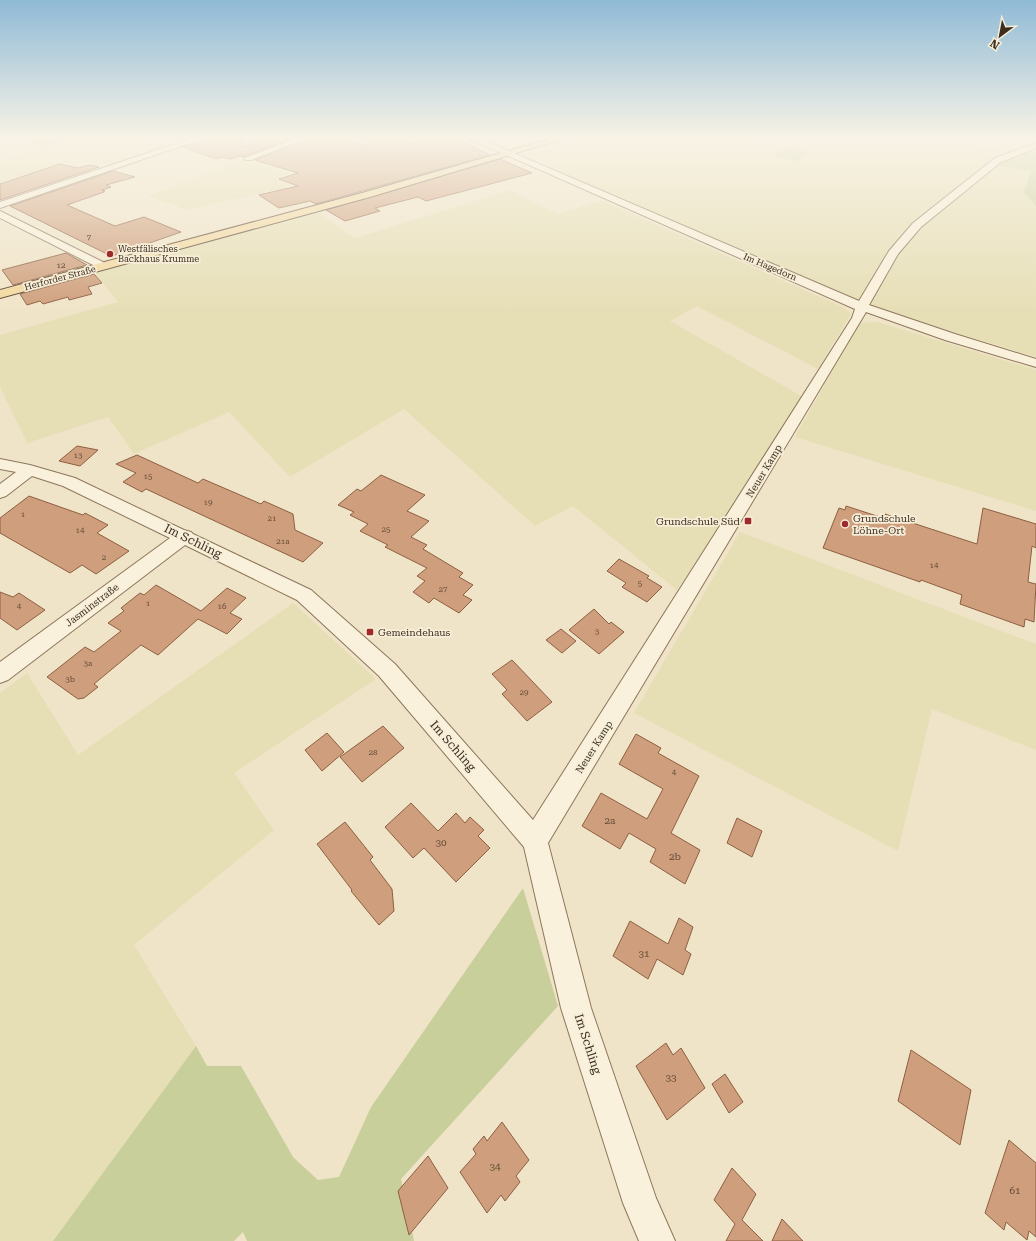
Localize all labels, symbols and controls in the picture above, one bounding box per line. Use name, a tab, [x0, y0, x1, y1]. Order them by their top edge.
north arrow	[980, 16, 1020, 56]
text: N	[987, 36, 1002, 52]
house number: 7	[87, 233, 92, 242]
place label: Westfälisches Backhaus Krumme	[118, 244, 199, 264]
marker: Westfälisches Backhaus Krumme	[105, 249, 115, 259]
street label: Im Hagedorn	[742, 251, 798, 283]
house number: 12	[57, 261, 66, 270]
street label: Herforder Straße	[23, 264, 97, 292]
street label: Neuer Kamp	[744, 442, 784, 500]
house number: 13	[74, 451, 83, 460]
house number: 15	[144, 472, 153, 481]
house number: 19	[204, 498, 213, 507]
house number: 1	[21, 510, 26, 519]
place label: Grundschule Löhne-Ort	[853, 513, 916, 536]
house number: 21	[268, 514, 277, 523]
place label: Grundschule Süd	[656, 516, 741, 527]
marker: Grundschule Süd	[743, 516, 753, 526]
marker: Grundschule Löhne-Ort	[840, 519, 850, 529]
street label: Im Schling	[162, 521, 224, 561]
house number: 25	[382, 525, 391, 534]
house number: 14	[76, 526, 85, 535]
house number: 21a	[276, 537, 290, 546]
house number: 2	[102, 553, 107, 562]
house number: 14	[930, 561, 939, 570]
house number: 5	[638, 579, 643, 588]
street label: Jasminstraße	[63, 581, 121, 629]
house number: 27	[439, 585, 448, 594]
house number: 1	[146, 599, 151, 608]
house number: 4	[17, 602, 22, 611]
house number: 16	[218, 602, 227, 611]
marker: Gemeindehaus	[365, 627, 375, 637]
place label: Gemeindehaus	[378, 627, 451, 638]
house number: 3	[595, 627, 600, 636]
house number: 3a	[84, 659, 93, 668]
house number: 3b	[65, 675, 75, 684]
house number: 29	[520, 688, 529, 697]
street label: Im Schling	[427, 718, 479, 774]
street label: Neuer Kamp	[573, 718, 615, 775]
house number: 28	[369, 748, 378, 757]
house number: 4	[672, 768, 677, 777]
house number: 2a	[604, 815, 616, 826]
house number: 30	[435, 837, 447, 848]
house number: 2b	[669, 851, 681, 862]
house number: 31	[638, 948, 650, 959]
street label: Im Schling	[572, 1012, 604, 1076]
house number: 33	[665, 1072, 677, 1083]
house number: 34	[489, 1161, 501, 1172]
house number: 61	[1009, 1185, 1021, 1196]

